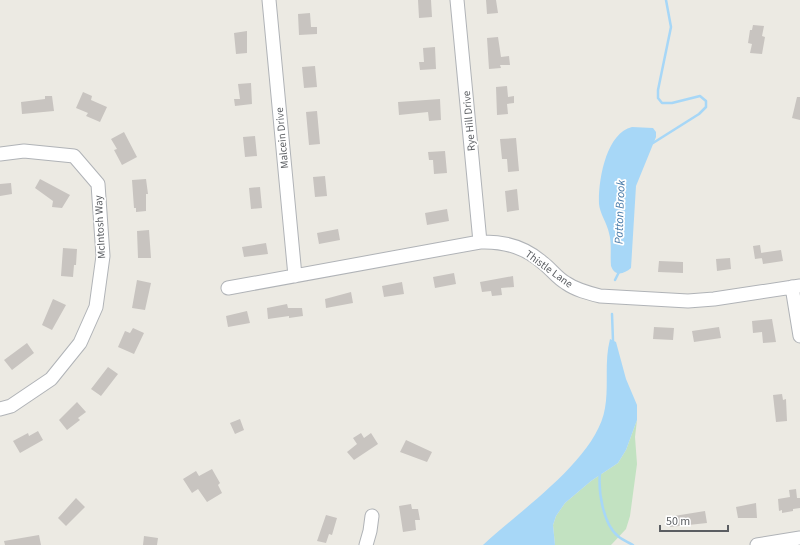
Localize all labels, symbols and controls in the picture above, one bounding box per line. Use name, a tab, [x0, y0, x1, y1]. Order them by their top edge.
street label: Rye Hill Drive	[459, 90, 479, 152]
street label: Malcein Drive	[272, 106, 292, 169]
water label: Patton Brook	[610, 179, 630, 244]
street label: McIntosh Way	[91, 195, 109, 259]
street label: Thistle Lane	[522, 247, 576, 292]
scale bar	[660, 507, 728, 533]
text: 50 m	[666, 513, 690, 530]

